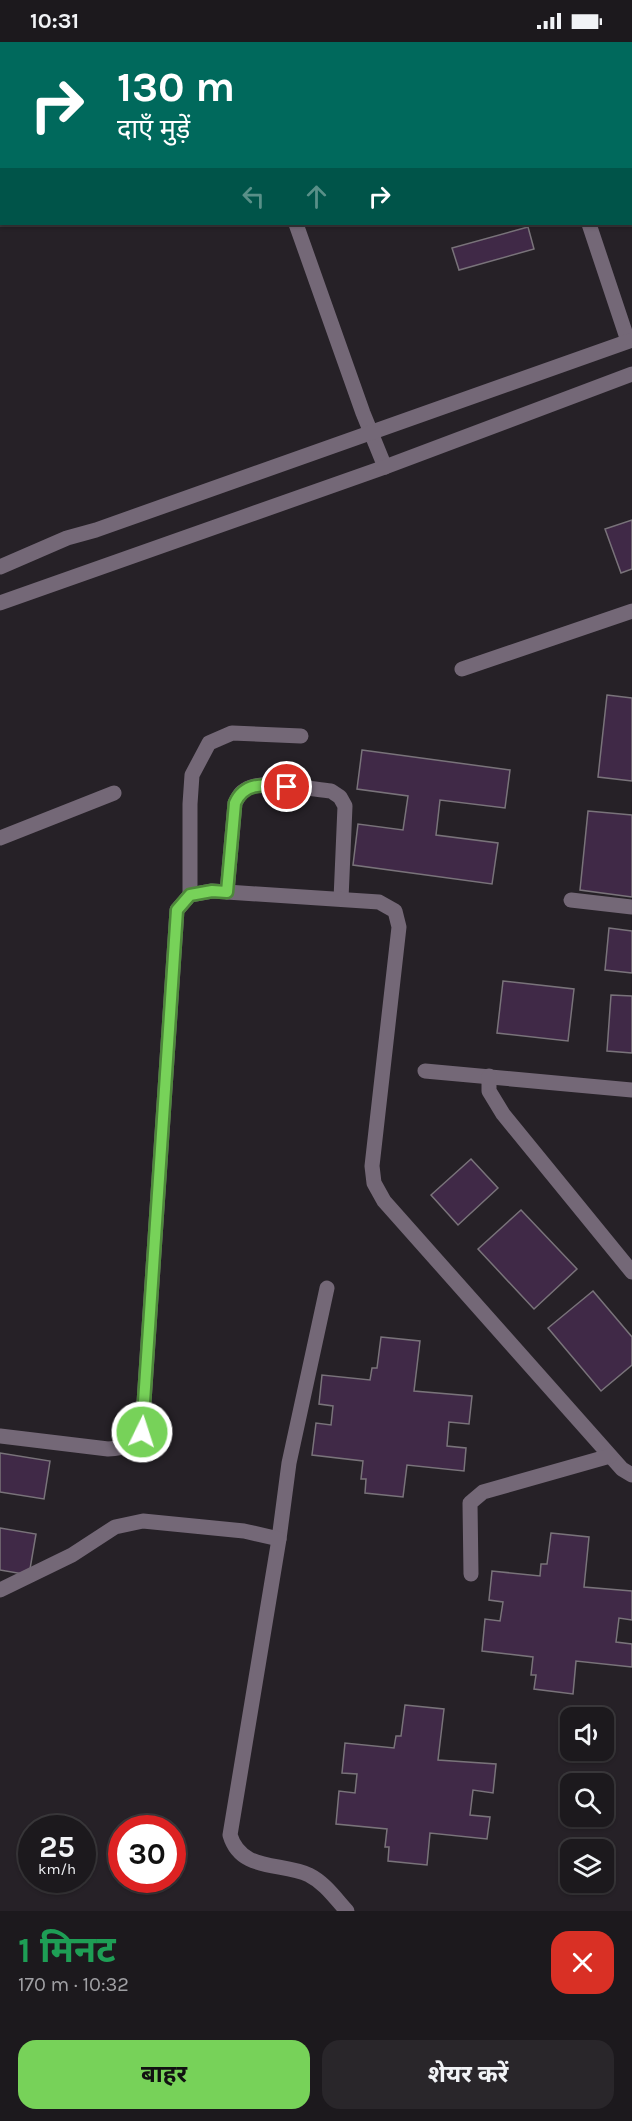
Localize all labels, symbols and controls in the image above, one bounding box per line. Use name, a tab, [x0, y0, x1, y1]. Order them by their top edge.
text: 10:31	[30, 8, 79, 34]
text: 130 m	[117, 62, 235, 112]
icon: right	[18, 66, 96, 144]
text: दाएँ मुड़ें	[117, 113, 190, 145]
icon: left	[237, 180, 270, 213]
icon: ahead	[300, 180, 333, 213]
icon: right	[363, 180, 396, 213]
pin	[261, 761, 312, 812]
icon: arrive	[270, 770, 303, 803]
position arrow	[110, 1400, 174, 1464]
map controls	[560, 1707, 614, 1893]
button: sound	[560, 1707, 614, 1761]
button: search	[560, 1773, 614, 1827]
speed limit sign: 30	[108, 1815, 186, 1893]
text: 25	[39, 1829, 75, 1865]
button: layers	[560, 1839, 614, 1893]
text: km/h	[38, 1860, 76, 1878]
text: 1 मिनट	[18, 1929, 116, 1971]
button: close	[551, 1931, 614, 1994]
text: 170 m · 10:32	[18, 1973, 129, 1996]
button: बाहर	[18, 2040, 310, 2109]
button: शेयर करें	[322, 2040, 614, 2109]

